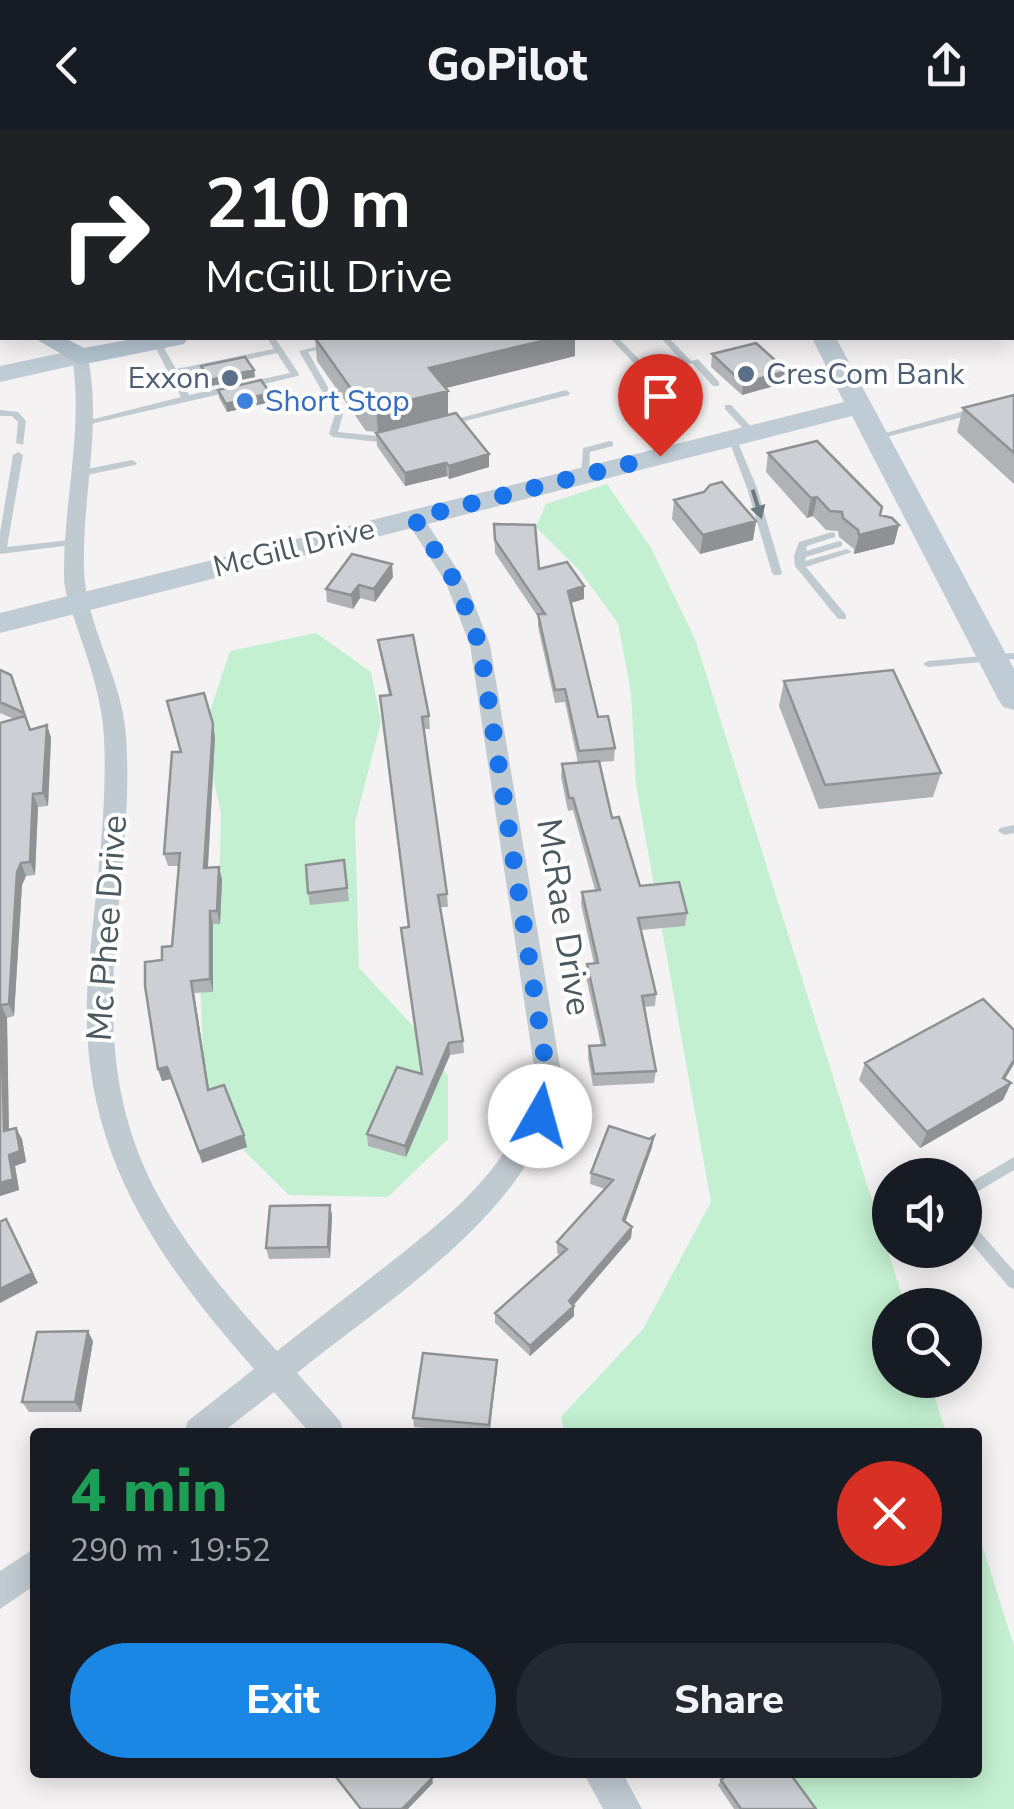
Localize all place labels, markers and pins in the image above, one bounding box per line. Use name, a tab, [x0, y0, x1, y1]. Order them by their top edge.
pin	[618, 354, 703, 457]
place label: CresCom Bank	[766, 354, 966, 395]
place label: Exxon	[128, 358, 210, 399]
marker: CresCom Bank	[735, 363, 757, 385]
marker: Exxon	[219, 367, 241, 389]
place label: Short Stop	[265, 381, 410, 422]
marker: Short Stop	[234, 390, 256, 412]

